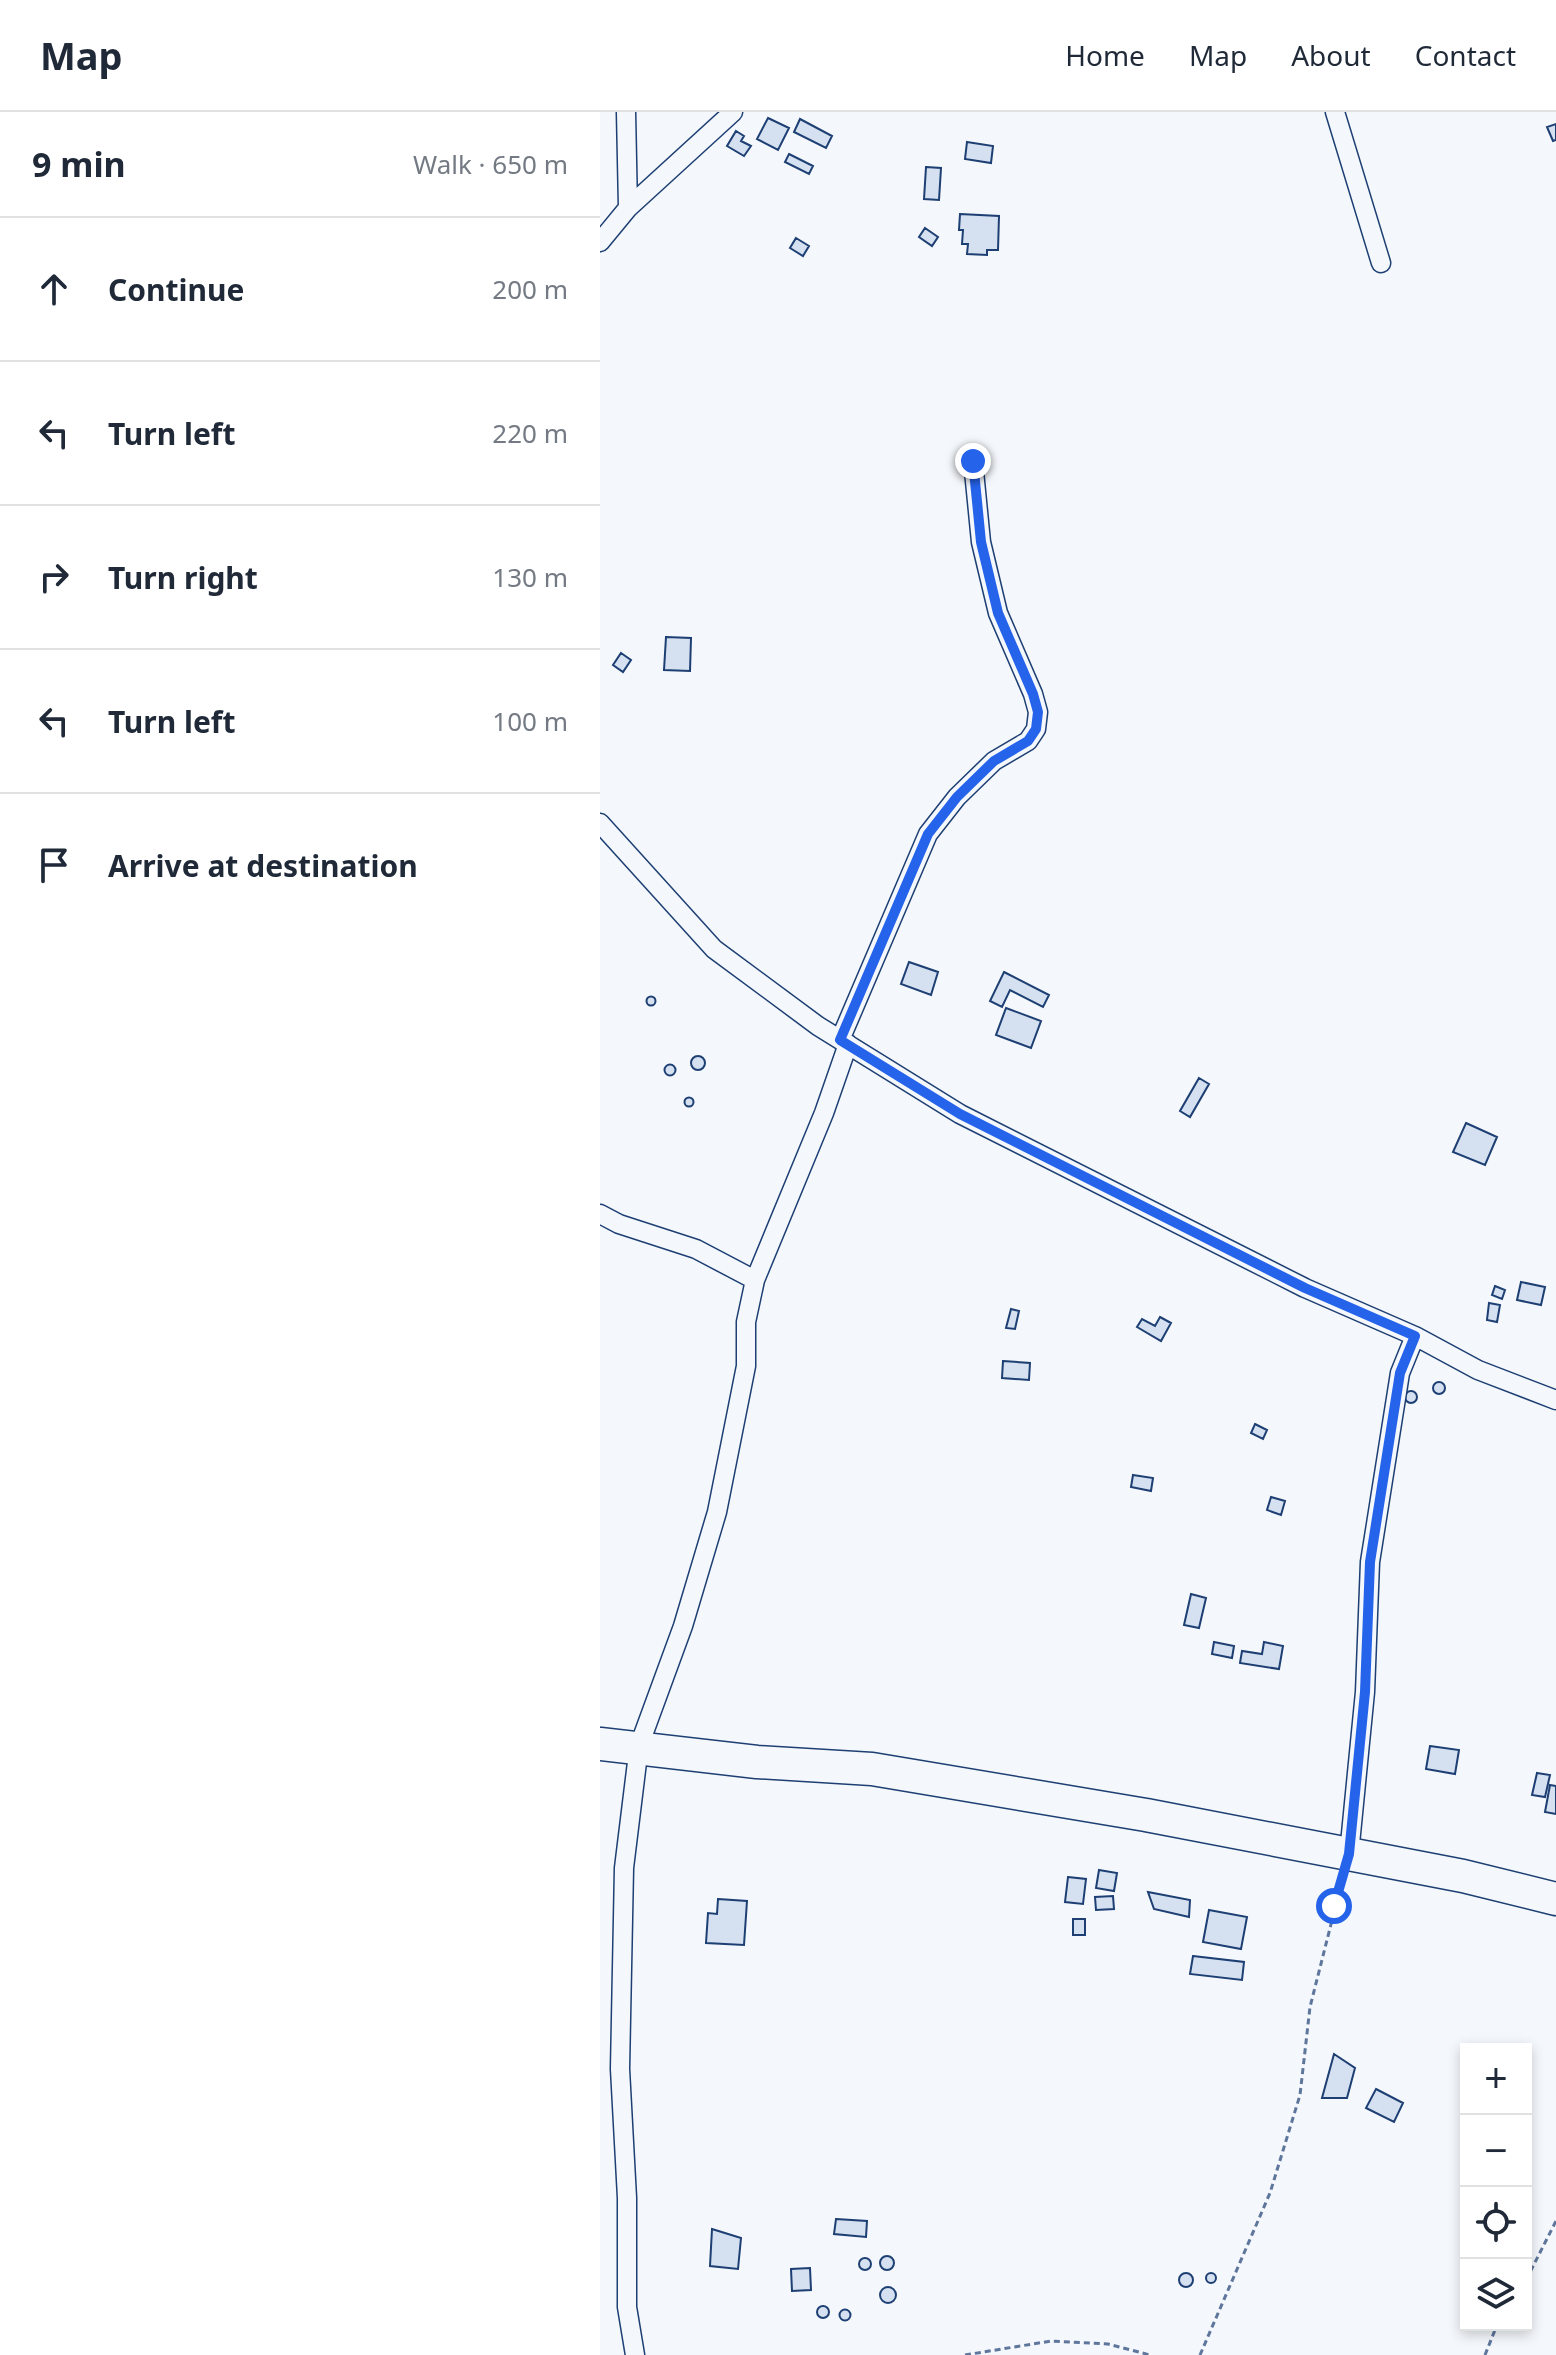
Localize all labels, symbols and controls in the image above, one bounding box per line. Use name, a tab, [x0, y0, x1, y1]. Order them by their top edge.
text: Map	[40, 29, 123, 81]
text: Home	[1065, 36, 1145, 74]
text: Map	[1189, 36, 1247, 74]
text: About	[1291, 36, 1371, 74]
text: Contact	[1415, 36, 1516, 74]
text: 9 min	[32, 141, 126, 187]
text: Walk · 650 m	[413, 146, 568, 182]
icon: ahead	[32, 267, 76, 311]
text: Continue	[108, 269, 244, 310]
text: 200 m	[492, 271, 568, 307]
icon: left	[32, 411, 76, 455]
text: Turn left	[108, 413, 236, 454]
text: 220 m	[492, 415, 568, 451]
route end	[955, 443, 991, 479]
icon: right	[32, 555, 76, 599]
text: Turn right	[108, 557, 258, 598]
text: 130 m	[492, 559, 568, 595]
icon: left	[32, 699, 76, 743]
text: Turn left	[108, 701, 236, 742]
text: 100 m	[492, 703, 568, 739]
icon: arrive	[32, 843, 76, 887]
text: Arrive at destination	[108, 845, 418, 886]
route start	[1316, 1888, 1352, 1924]
map controls	[1460, 2043, 1532, 2331]
button: +	[1460, 2043, 1532, 2115]
button: −	[1460, 2115, 1532, 2187]
button: locate	[1460, 2187, 1532, 2259]
button: layers	[1460, 2259, 1532, 2331]

